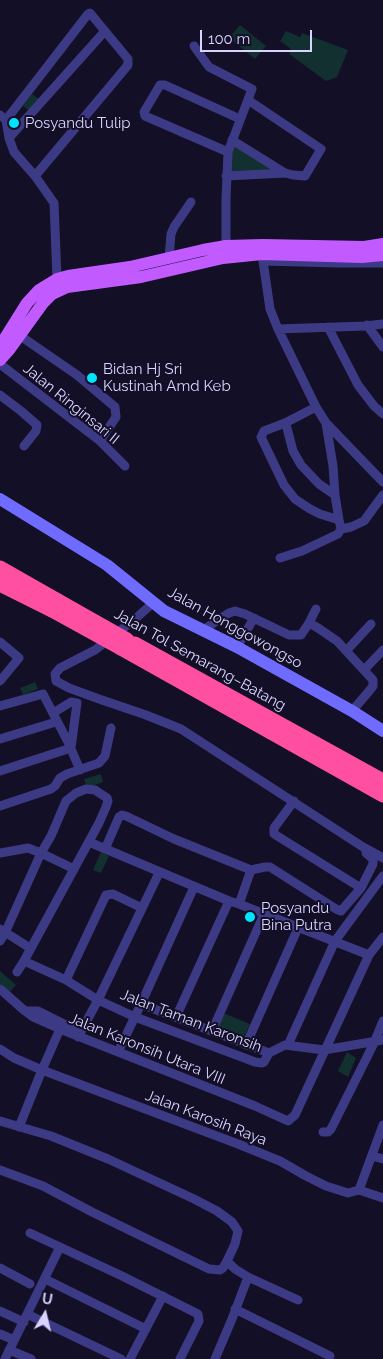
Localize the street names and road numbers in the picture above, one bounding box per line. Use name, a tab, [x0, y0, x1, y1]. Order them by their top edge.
street label: Jalan Ringinsari II	[19, 360, 123, 448]
street label: Jalan Honggowongso	[165, 584, 305, 672]
street label: Jalan Tol Semarang–Batang	[111, 605, 289, 715]
street label: Jalan Taman Karonsih	[118, 986, 264, 1056]
street label: Jalan Karonsih Utara VIII	[66, 1009, 228, 1089]
street label: Jalan Karosih Raya	[143, 1087, 269, 1149]

